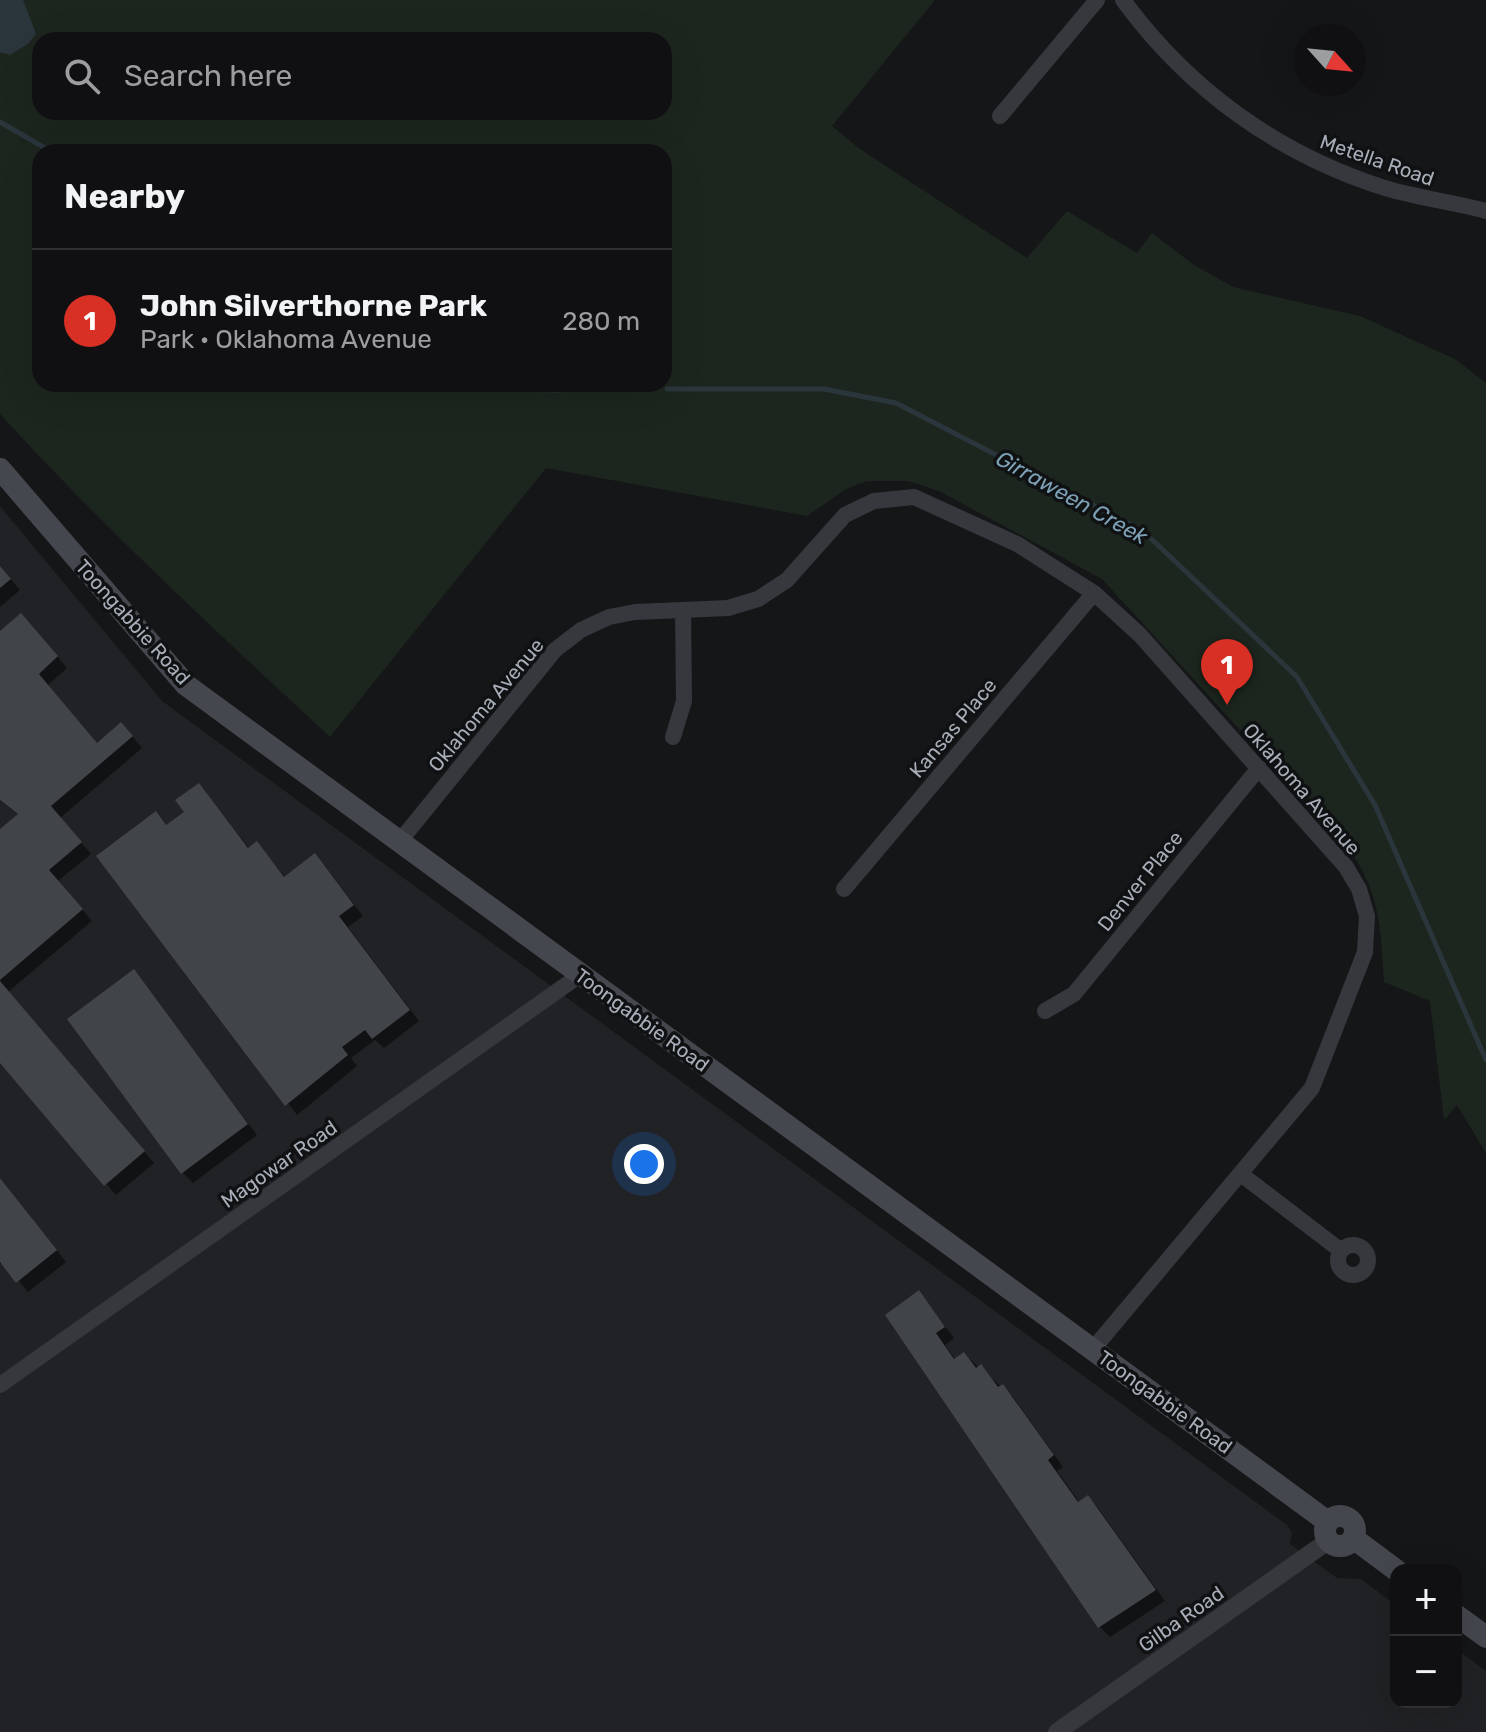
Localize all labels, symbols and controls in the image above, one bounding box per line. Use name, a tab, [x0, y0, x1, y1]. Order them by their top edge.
north arrow	[1294, 24, 1366, 96]
search box	[32, 32, 672, 120]
icon: search	[60, 54, 104, 98]
text: Search here	[124, 58, 292, 94]
street label: Metella Road	[1317, 129, 1437, 191]
text: Nearby	[64, 176, 185, 217]
text: John Silverthorne Park	[140, 288, 487, 324]
text: 1	[84, 306, 96, 337]
text: 280 m	[562, 306, 640, 337]
text: Park · Oklahoma Avenue	[140, 324, 432, 355]
water label: Girraween Creek	[991, 445, 1153, 551]
street label: Toongabbie Road	[71, 555, 195, 689]
street label: Oklahoma Avenue	[423, 633, 549, 777]
pin: 1	[1201, 639, 1253, 705]
street label: Kansas Place	[904, 673, 1002, 783]
street label: Oklahoma Avenue	[1238, 718, 1366, 860]
street label: Denver Place	[1092, 826, 1188, 936]
street label: Toongabbie Road	[570, 963, 714, 1077]
street label: Magowar Road	[216, 1115, 342, 1213]
your location	[624, 1144, 664, 1184]
street label: Toongabbie Road	[1093, 1345, 1237, 1459]
map controls	[1390, 1564, 1462, 1708]
button: +	[1390, 1564, 1462, 1636]
street label: Gilba Road	[1134, 1581, 1228, 1657]
button: −	[1390, 1636, 1462, 1708]

